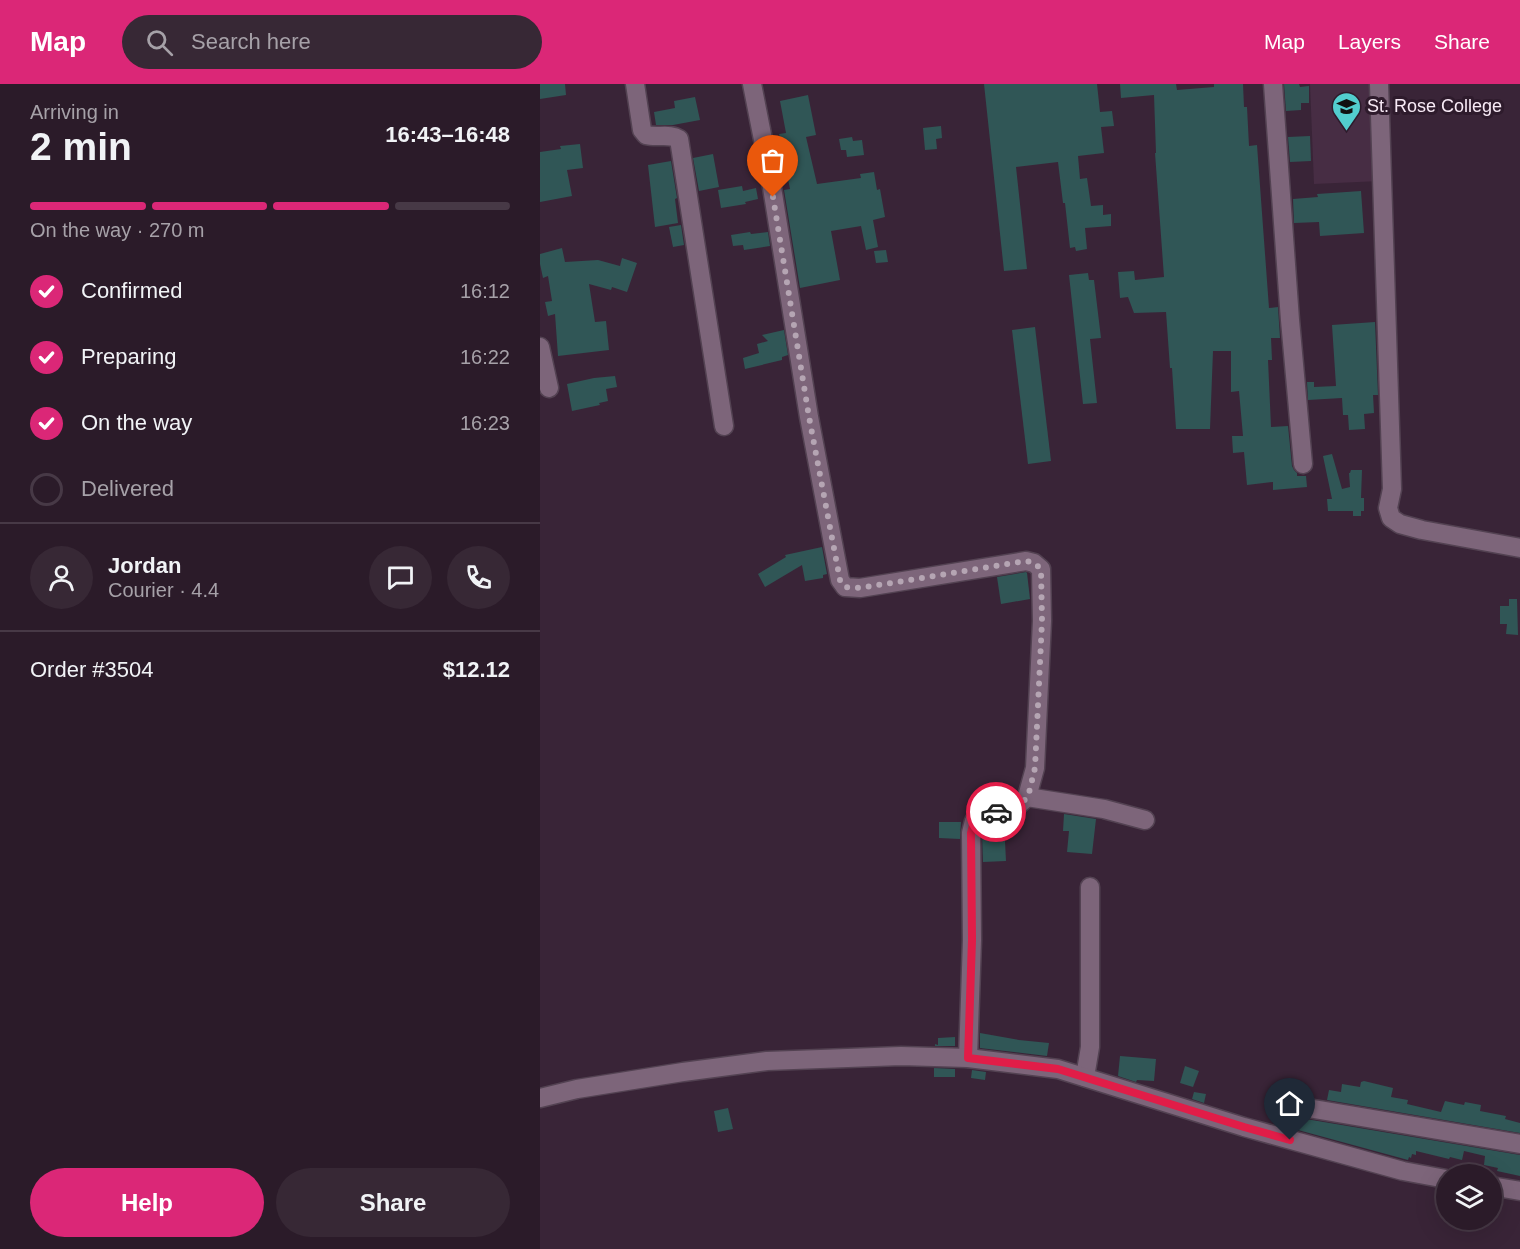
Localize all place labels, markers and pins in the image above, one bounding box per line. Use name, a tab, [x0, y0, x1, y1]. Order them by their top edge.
school or university icon: St. Rose College	[1330, 90, 1362, 132]
place label: St. Rose College	[1367, 96, 1502, 116]
pin	[747, 135, 798, 197]
pin	[1264, 1078, 1315, 1140]

